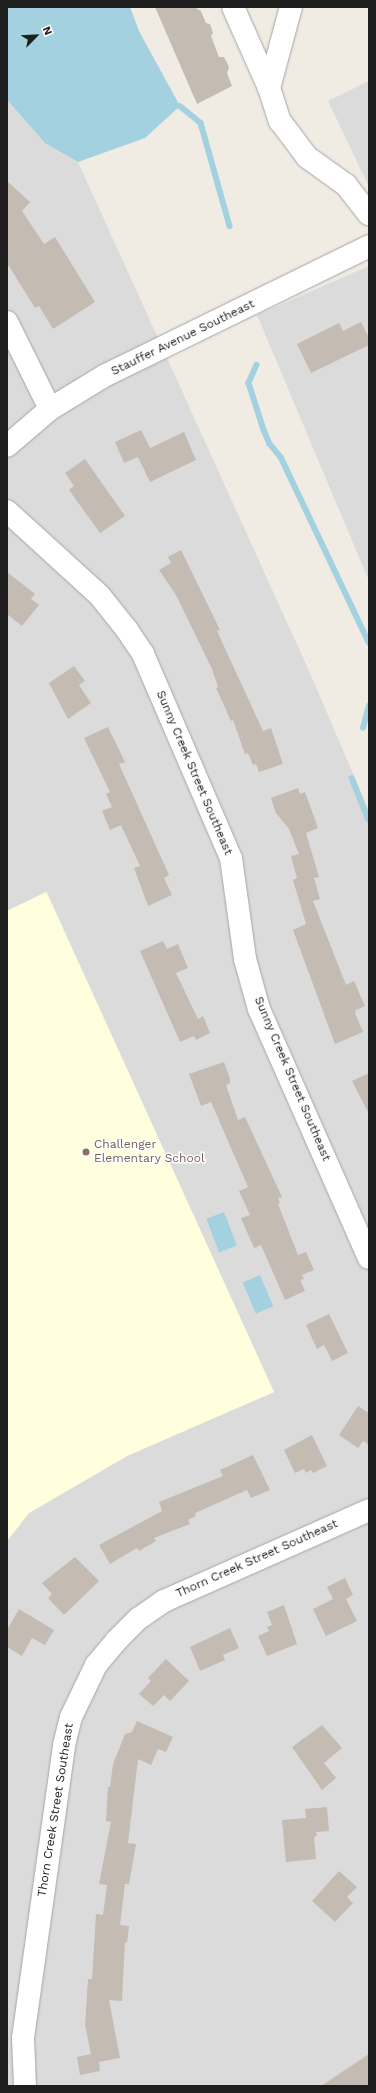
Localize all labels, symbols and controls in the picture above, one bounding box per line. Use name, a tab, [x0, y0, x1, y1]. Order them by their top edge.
north arrow	[16, 16, 56, 56]
text: N	[40, 25, 55, 37]
street label: Stauffer Avenue Southeast	[109, 297, 257, 379]
street label: Sunny Creek Street Southeast	[153, 688, 235, 858]
street label: Sunny Creek Street Southeast	[251, 994, 333, 1164]
place label: Challenger Elementary School	[94, 1138, 205, 1166]
marker: Challenger Elementary School	[81, 1147, 91, 1157]
street label: Thorn Creek Street Southeast	[174, 1517, 340, 1601]
street label: Thorn Creek Street Southeast	[35, 1722, 77, 1898]

